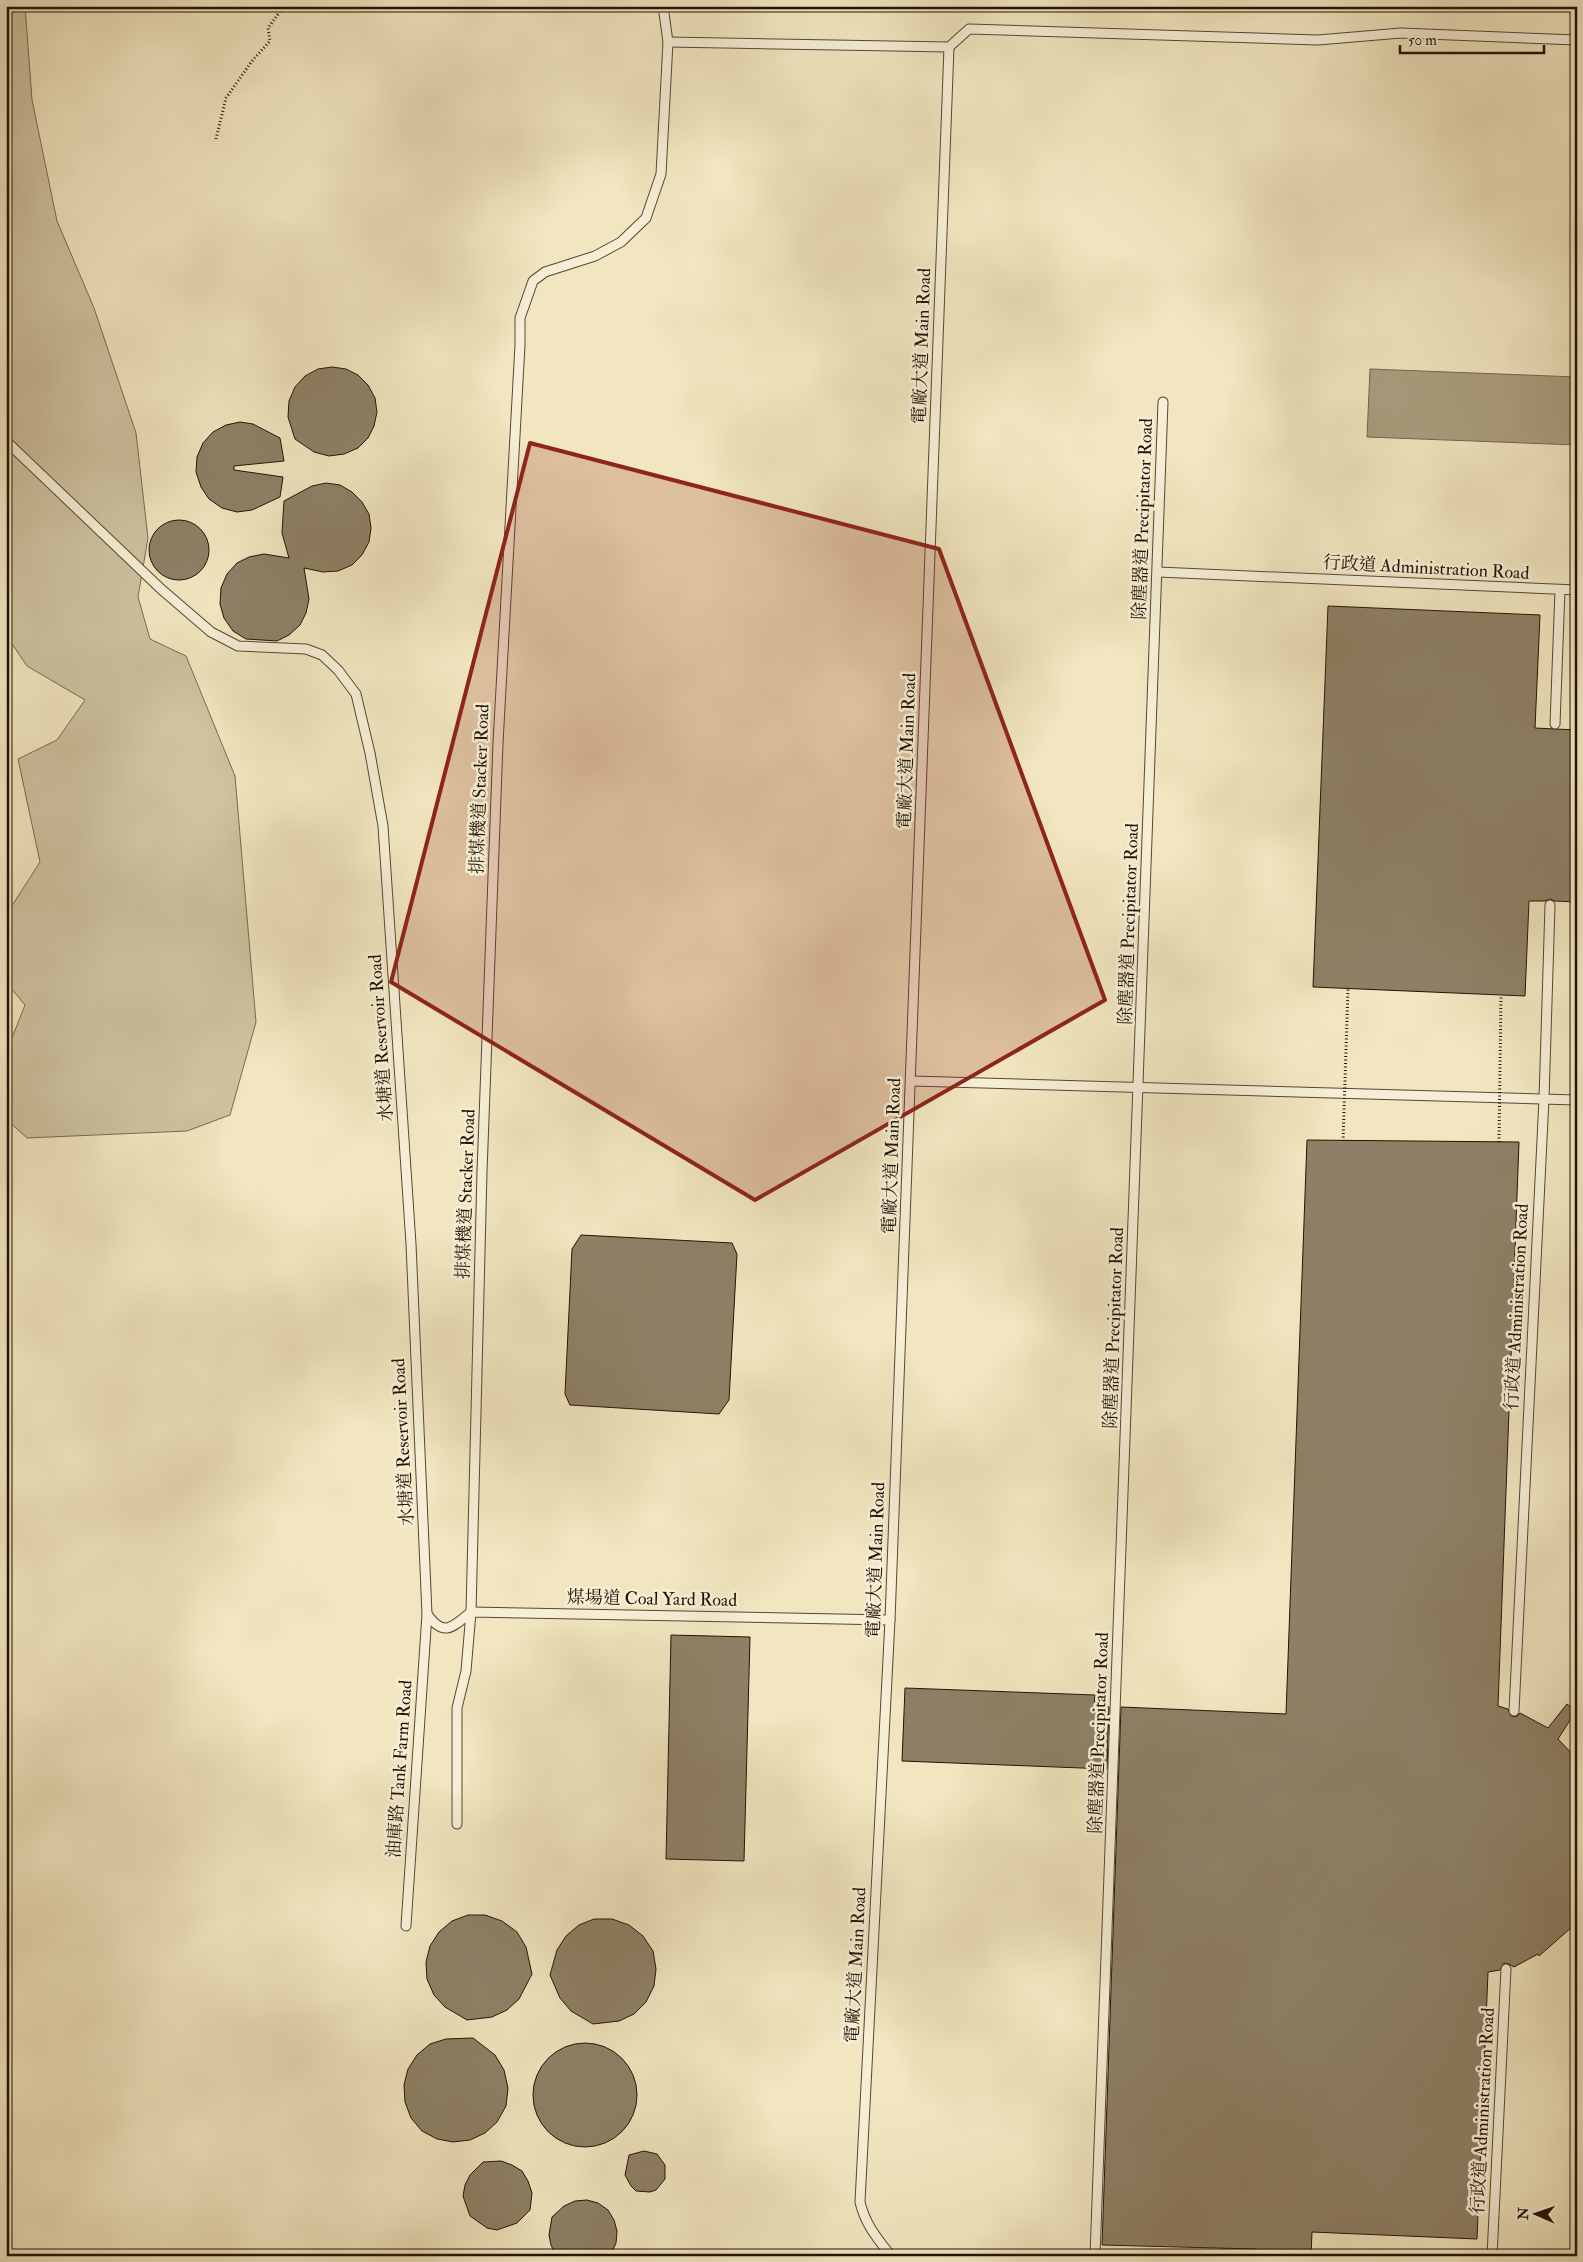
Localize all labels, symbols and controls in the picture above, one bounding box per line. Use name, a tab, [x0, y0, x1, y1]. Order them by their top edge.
scale bar	[1400, 22, 1544, 54]
text: 50 m	[1408, 31, 1437, 50]
street label: 電廠大道 Main Road	[908, 268, 936, 424]
street label: 除塵器道 Precipitator Road	[1128, 418, 1158, 620]
street label: 行政道 Administration Road	[1322, 551, 1530, 585]
street label: 電廠大道 Main Road	[893, 673, 921, 829]
street label: 排煤機道 Stacker Road	[466, 703, 494, 874]
street label: 除塵器道 Precipitator Road	[1114, 823, 1144, 1025]
street label: 水塘道 Reservoir Road	[364, 953, 398, 1122]
street label: 電廠大道 Main Road	[878, 1078, 906, 1234]
street label: 排煤機道 Stacker Road	[452, 1108, 480, 1279]
street label: 行政道 Administration Road	[1500, 1203, 1534, 1411]
street label: 除塵器道 Precipitator Road	[1099, 1227, 1129, 1429]
street label: 水塘道 Reservoir Road	[387, 1357, 419, 1526]
street label: 電廠大道 Main Road	[862, 1482, 890, 1638]
street label: 煤場道 Coal Yard Road	[567, 1586, 738, 1612]
street label: 除塵器道 Precipitator Road	[1084, 1632, 1114, 1834]
street label: 油庫路 Tank Farm Road	[382, 1679, 418, 1859]
street label: 電廠大道 Main Road	[840, 1886, 872, 2043]
street label: 行政道 Administration Road	[1466, 2007, 1500, 2215]
north arrow	[1510, 2190, 1560, 2240]
text: N	[1515, 2207, 1532, 2221]

